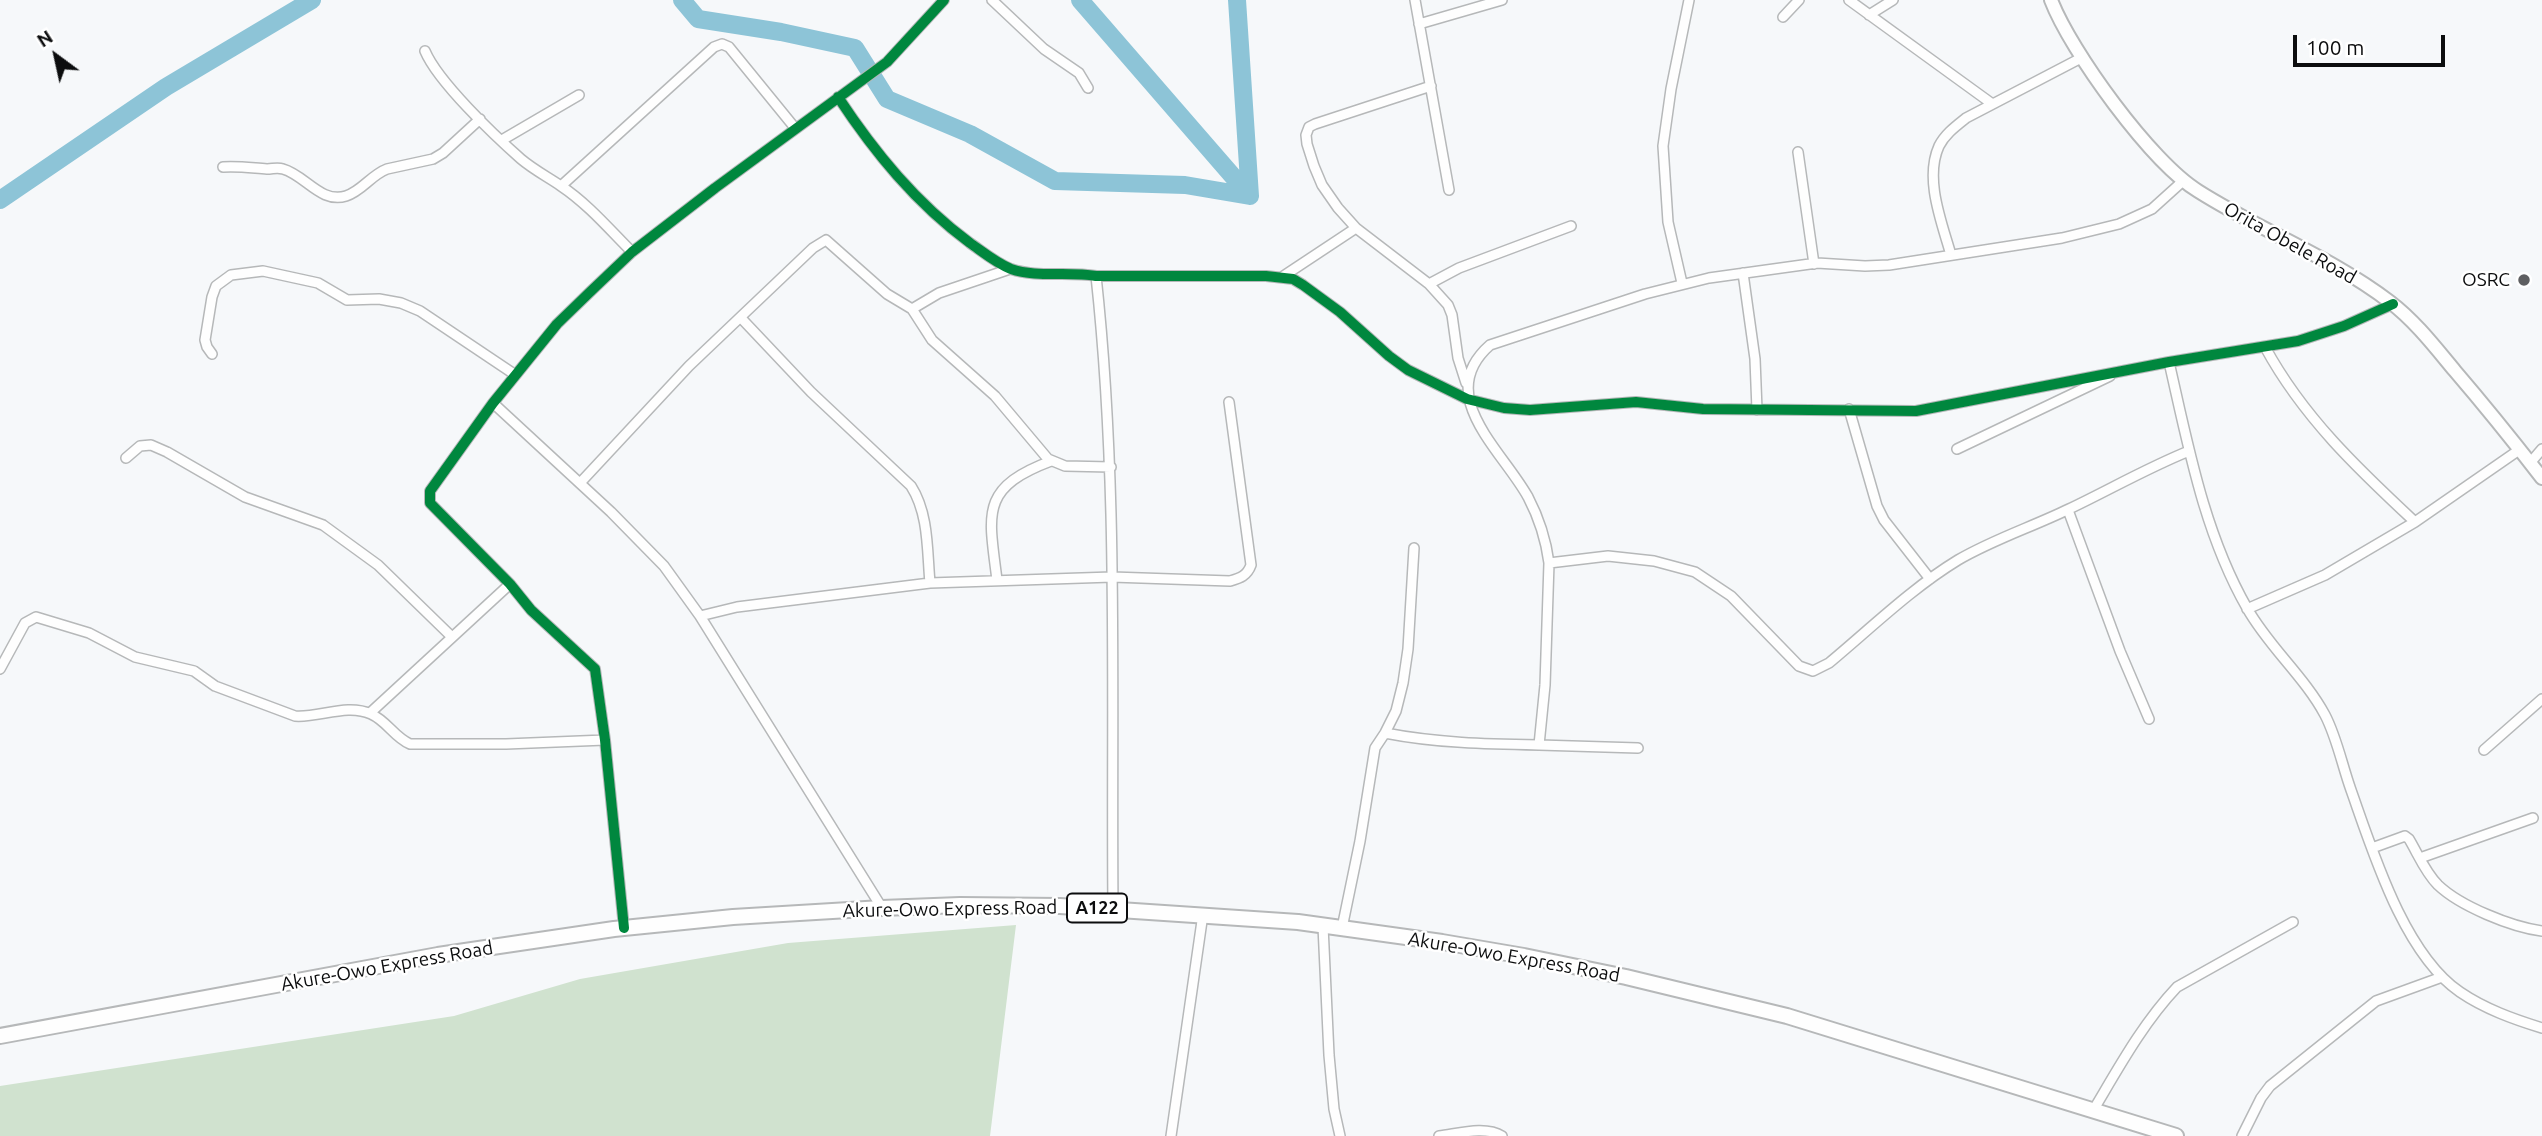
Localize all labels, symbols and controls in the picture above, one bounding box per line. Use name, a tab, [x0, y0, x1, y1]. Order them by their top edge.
north arrow	[21, 21, 91, 91]
scale bar	[2297, 21, 2449, 65]
text: N	[33, 25, 57, 51]
text: 100 m	[2306, 35, 2364, 59]
street label: Orita Obele Road	[2220, 197, 2360, 289]
place label: OSRC	[2462, 269, 2510, 291]
marker: OSRC	[2516, 272, 2532, 288]
road number: A122	[1067, 894, 1127, 923]
street label: Akure-Owo Express Road	[842, 896, 1058, 922]
street label: Akure-Owo Express Road	[1406, 927, 1622, 987]
street label: Akure-Owo Express Road	[279, 936, 495, 996]

